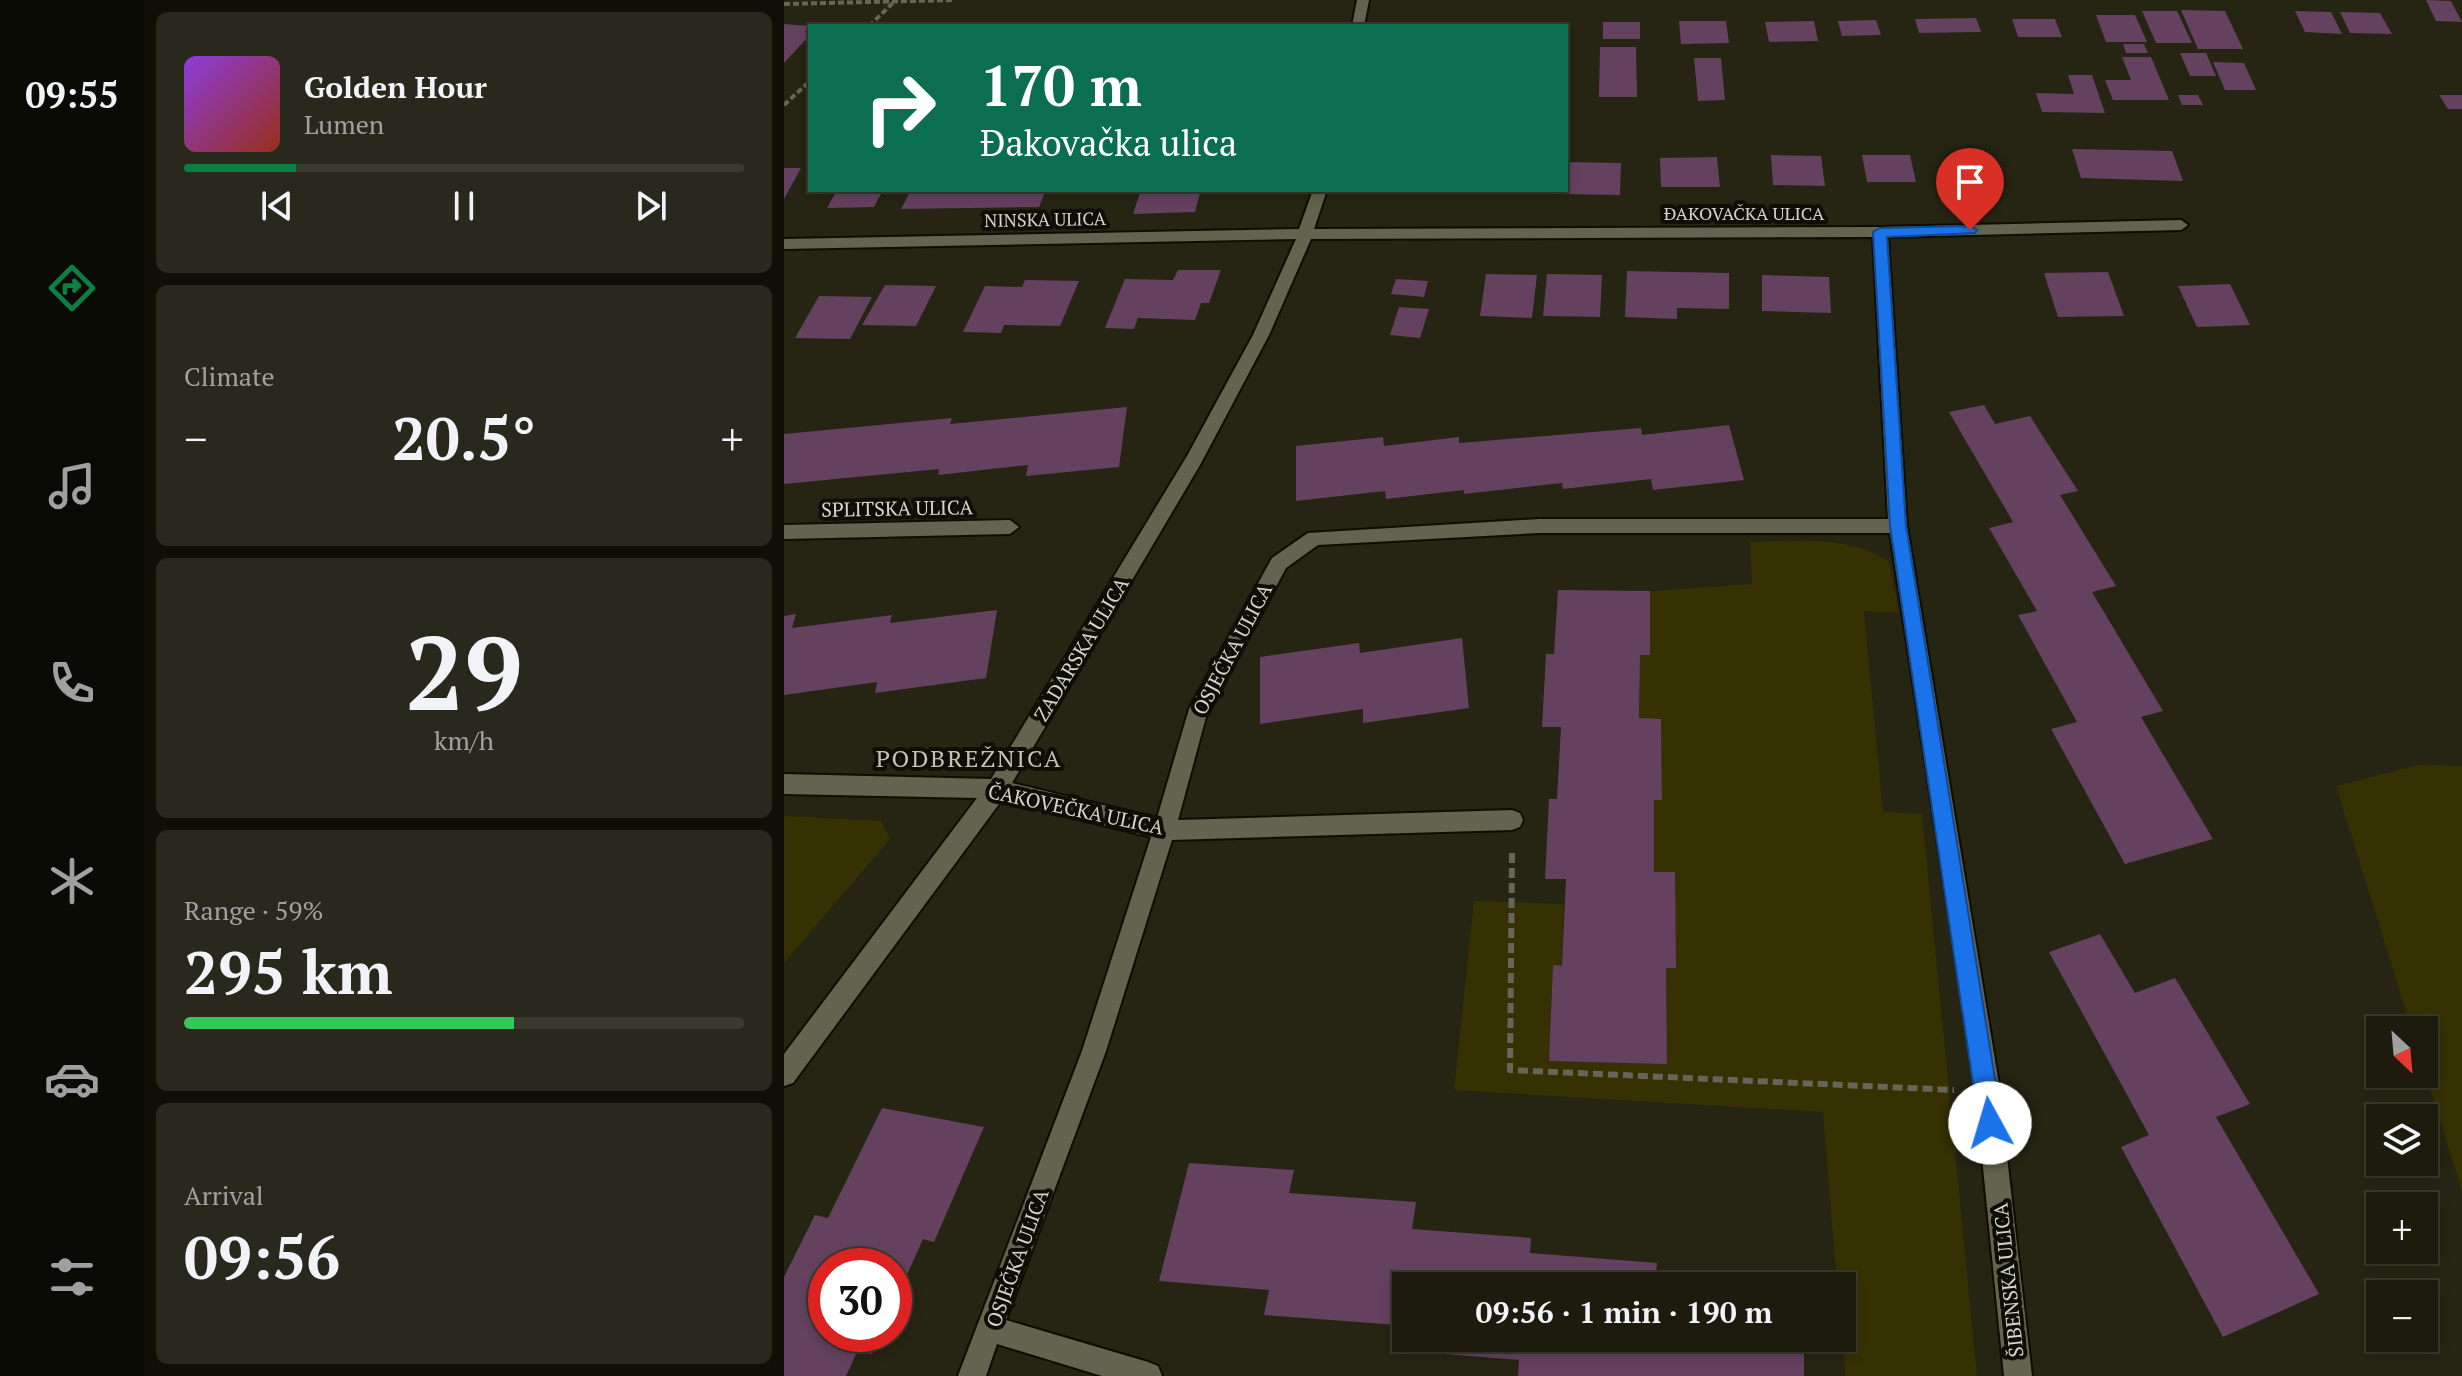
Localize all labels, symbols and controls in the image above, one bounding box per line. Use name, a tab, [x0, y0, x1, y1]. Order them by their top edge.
text: 170 m	[980, 48, 1142, 122]
icon: right	[848, 56, 952, 160]
text: Golden Hour	[304, 67, 487, 107]
text: 09:55	[25, 71, 119, 118]
text: Lumen	[304, 107, 384, 141]
text: Đakovačka ulica	[980, 119, 1237, 166]
pin	[1936, 148, 2004, 230]
icon: arrive	[1948, 160, 1992, 204]
icon: previous	[255, 184, 299, 228]
icon: pause	[442, 184, 486, 228]
icon: next	[629, 184, 673, 228]
street label: ĐAKOVAČKA ULICA	[1664, 201, 1825, 225]
street label: NINSKA ULICA	[984, 206, 1107, 232]
icon: directions	[44, 260, 100, 316]
text: Climate	[184, 359, 275, 393]
text: 20.5°	[392, 398, 536, 477]
text: −	[184, 409, 207, 468]
text: +	[721, 409, 744, 468]
icon: music	[44, 458, 100, 514]
street label: SPLITSKA ULICA	[821, 493, 973, 523]
street label: ZADARSKA ULICA	[1027, 572, 1135, 726]
street label: OSJEČKA ULICA	[1186, 578, 1278, 719]
text: 29	[405, 602, 523, 740]
icon: phone	[44, 655, 100, 711]
text: km/h	[434, 723, 494, 757]
district label: PODBREŽNICA	[876, 742, 1062, 774]
street label: ČAKOVEČKA ULICA	[986, 777, 1166, 841]
icon: climate	[44, 853, 100, 909]
text: Range · 59%	[184, 893, 323, 927]
text: 295 km	[184, 932, 392, 1011]
north arrow	[2366, 1016, 2438, 1088]
map controls	[2366, 1016, 2438, 1352]
icon: car	[44, 1051, 100, 1107]
position arrow	[1948, 1081, 2032, 1165]
button: layers	[2366, 1104, 2438, 1176]
text: Arrival	[184, 1178, 264, 1212]
street label: OSJEČKA ULICA	[980, 1185, 1055, 1331]
button: +	[2366, 1192, 2438, 1264]
street label: ŠIBENSKA ULICA	[1986, 1201, 2030, 1359]
text: 09:56	[184, 1217, 340, 1296]
speed limit sign: 30	[808, 1248, 912, 1352]
icon: filters	[44, 1249, 100, 1305]
button: −	[2366, 1280, 2438, 1352]
text: 09:56 · 1 min · 190 m	[1476, 1292, 1772, 1332]

